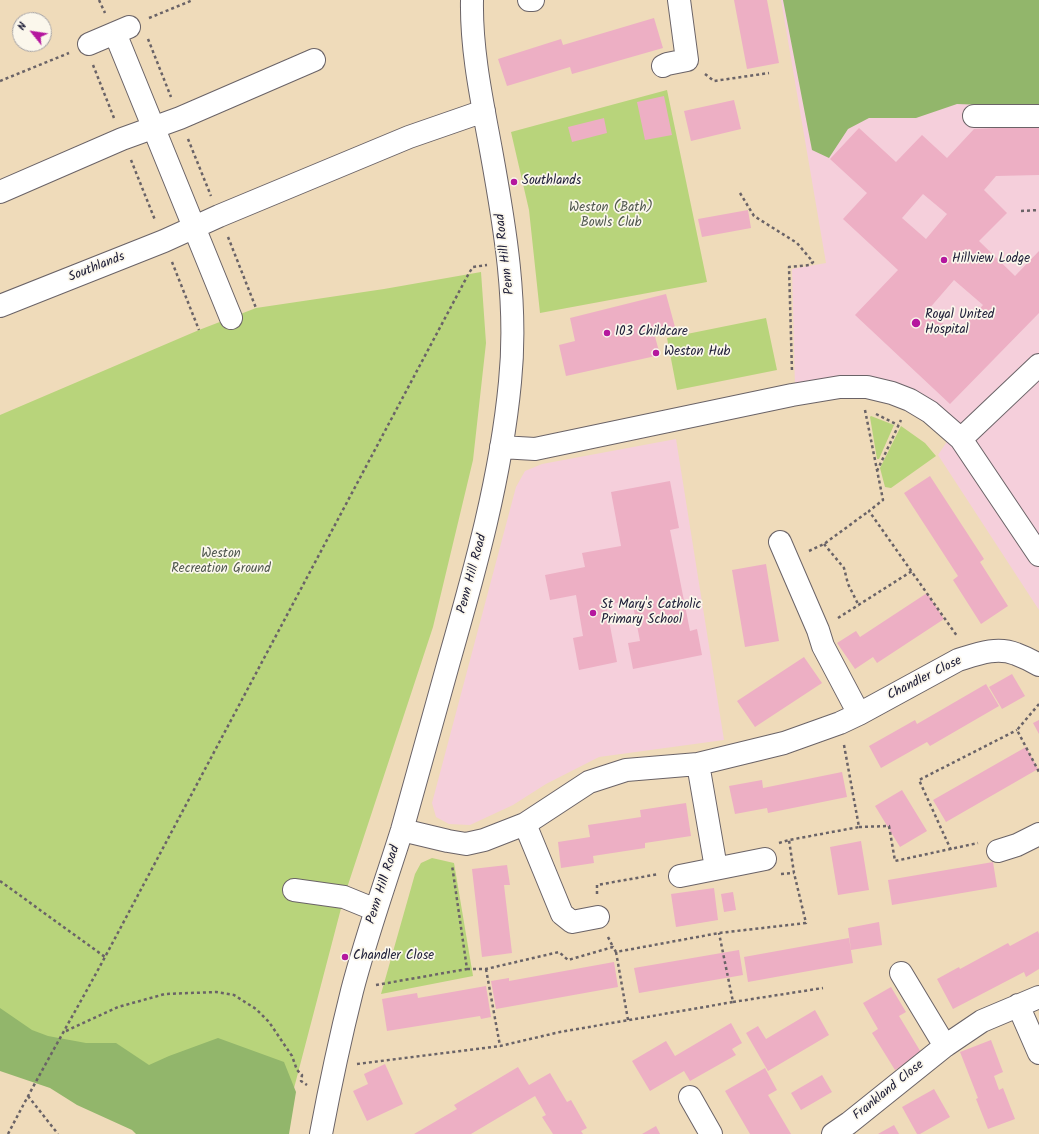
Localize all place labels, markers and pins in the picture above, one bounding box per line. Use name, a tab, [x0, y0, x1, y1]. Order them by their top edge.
place label: Southlands	[522, 174, 581, 190]
marker: Southlands	[509, 177, 519, 187]
place label: Hillview Lodge	[952, 252, 1030, 268]
marker: Hillview Lodge	[939, 255, 949, 265]
place label: Royal United Hospital	[925, 308, 994, 339]
marker: Royal United Hospital	[910, 317, 922, 329]
place label: 103 Childcare	[615, 325, 688, 341]
marker: 103 Childcare	[602, 328, 612, 338]
place label: Weston Hub	[664, 345, 730, 361]
marker: Weston Hub	[651, 348, 661, 358]
place label: St Mary's Catholic Primary School	[601, 598, 701, 629]
marker: St Mary's Catholic Primary School	[588, 608, 598, 618]
place label: Chandler Close	[353, 949, 434, 965]
marker: Chandler Close	[340, 952, 350, 962]

